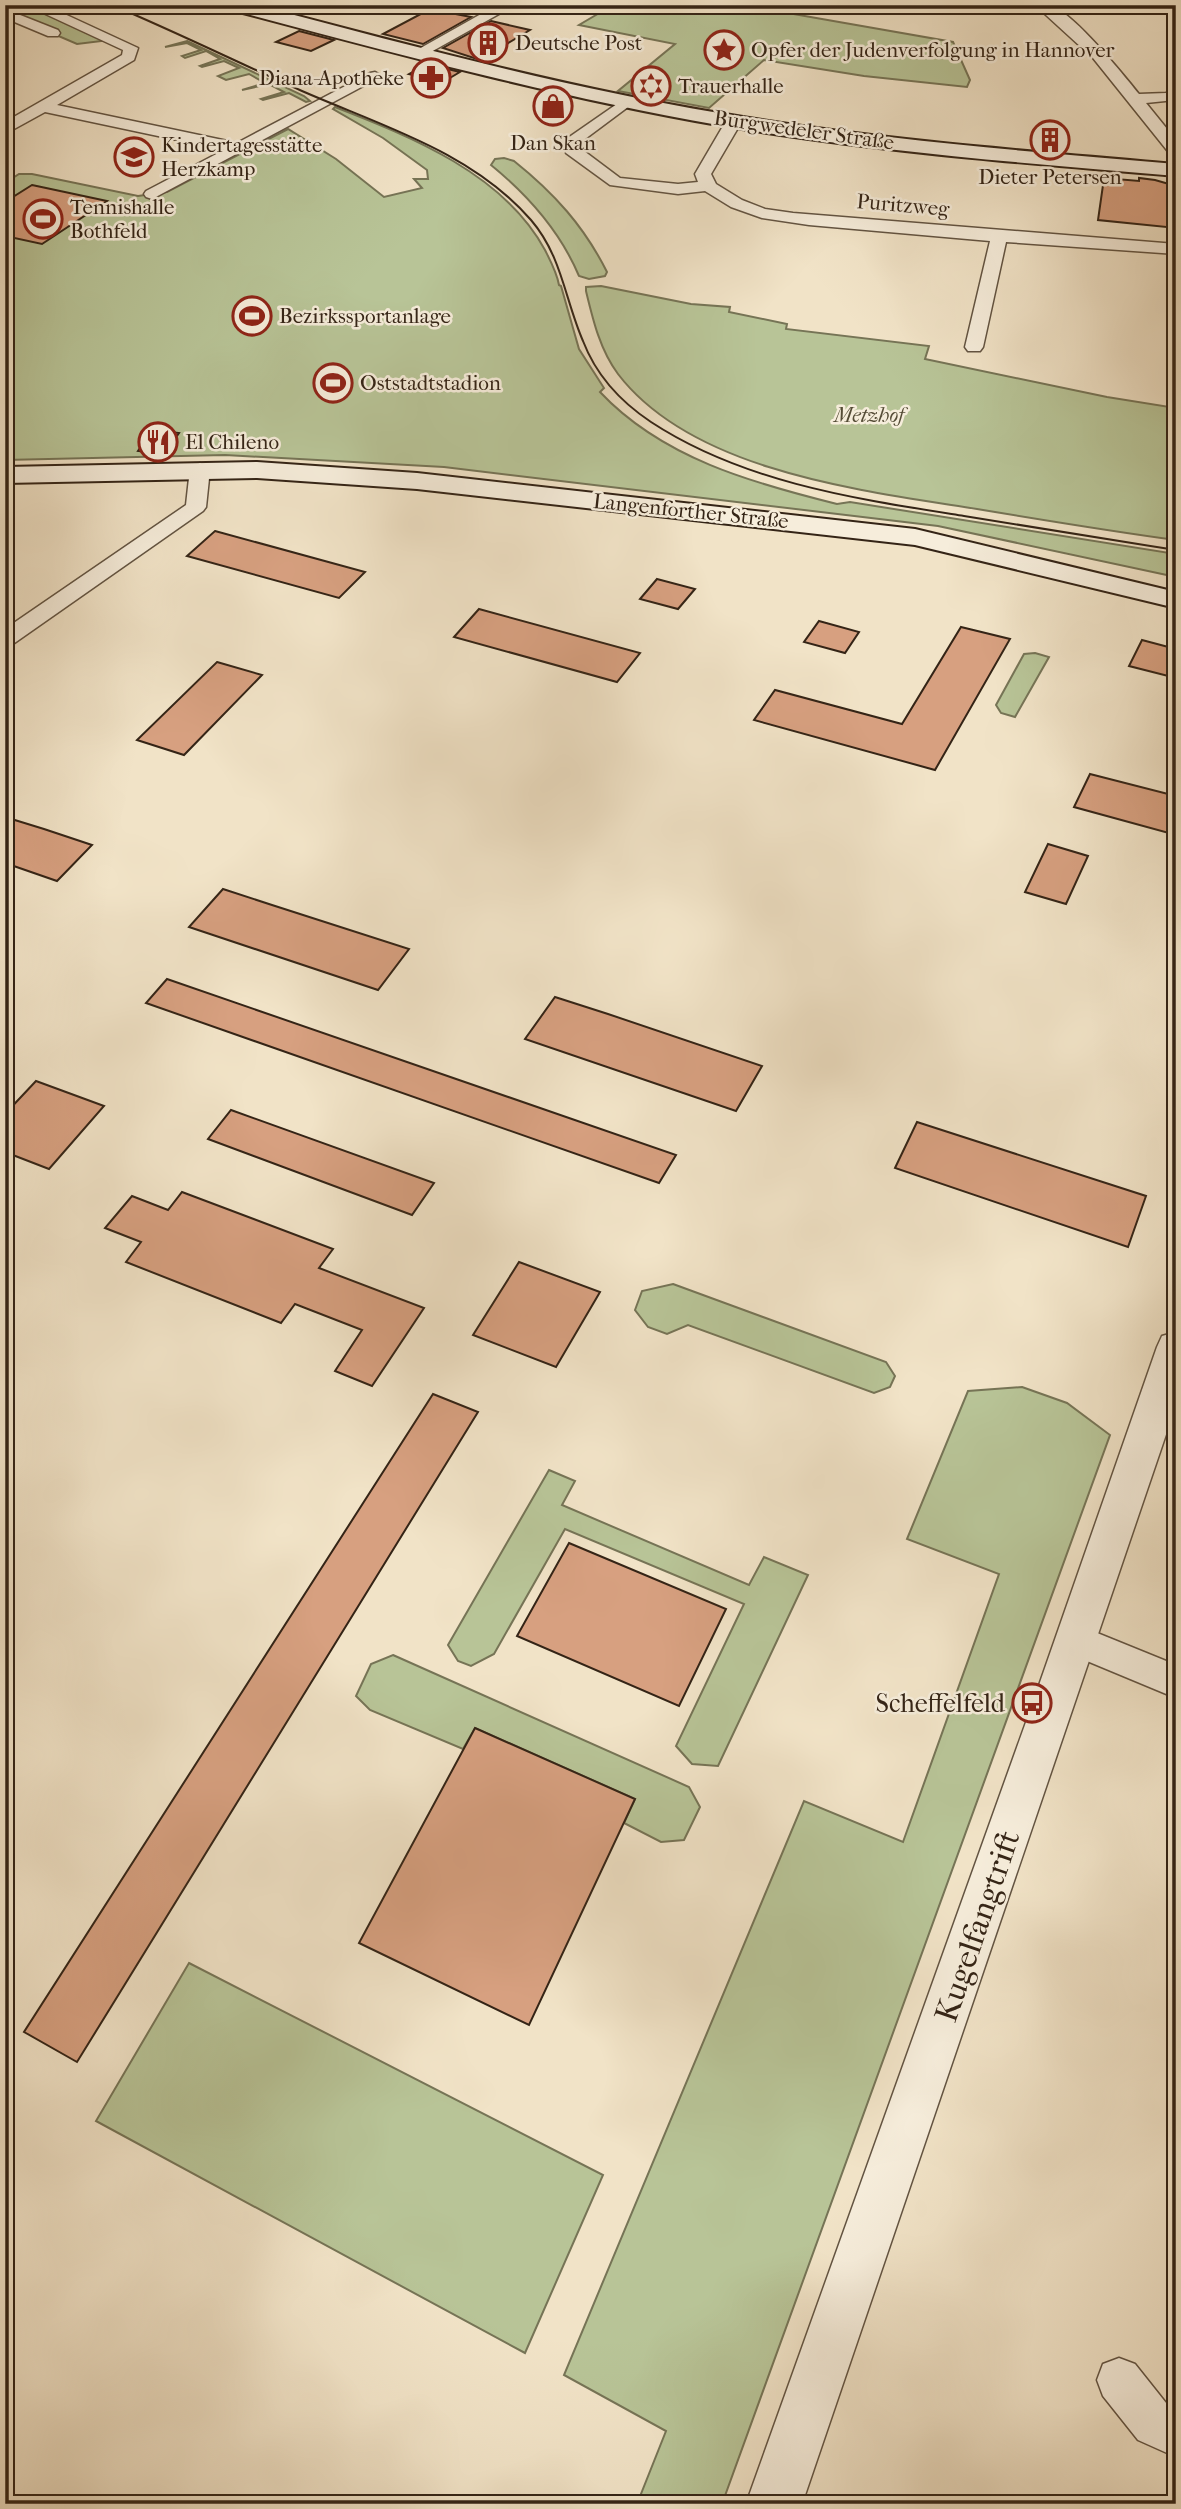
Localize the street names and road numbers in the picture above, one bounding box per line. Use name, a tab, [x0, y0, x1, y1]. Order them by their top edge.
street label: Burgwedeler Straße	[712, 105, 896, 155]
street label: Puritzweg	[856, 189, 951, 221]
street label: Langenforther Straße	[592, 489, 790, 533]
street label: Kugelfangtrift	[927, 1825, 1028, 2027]

